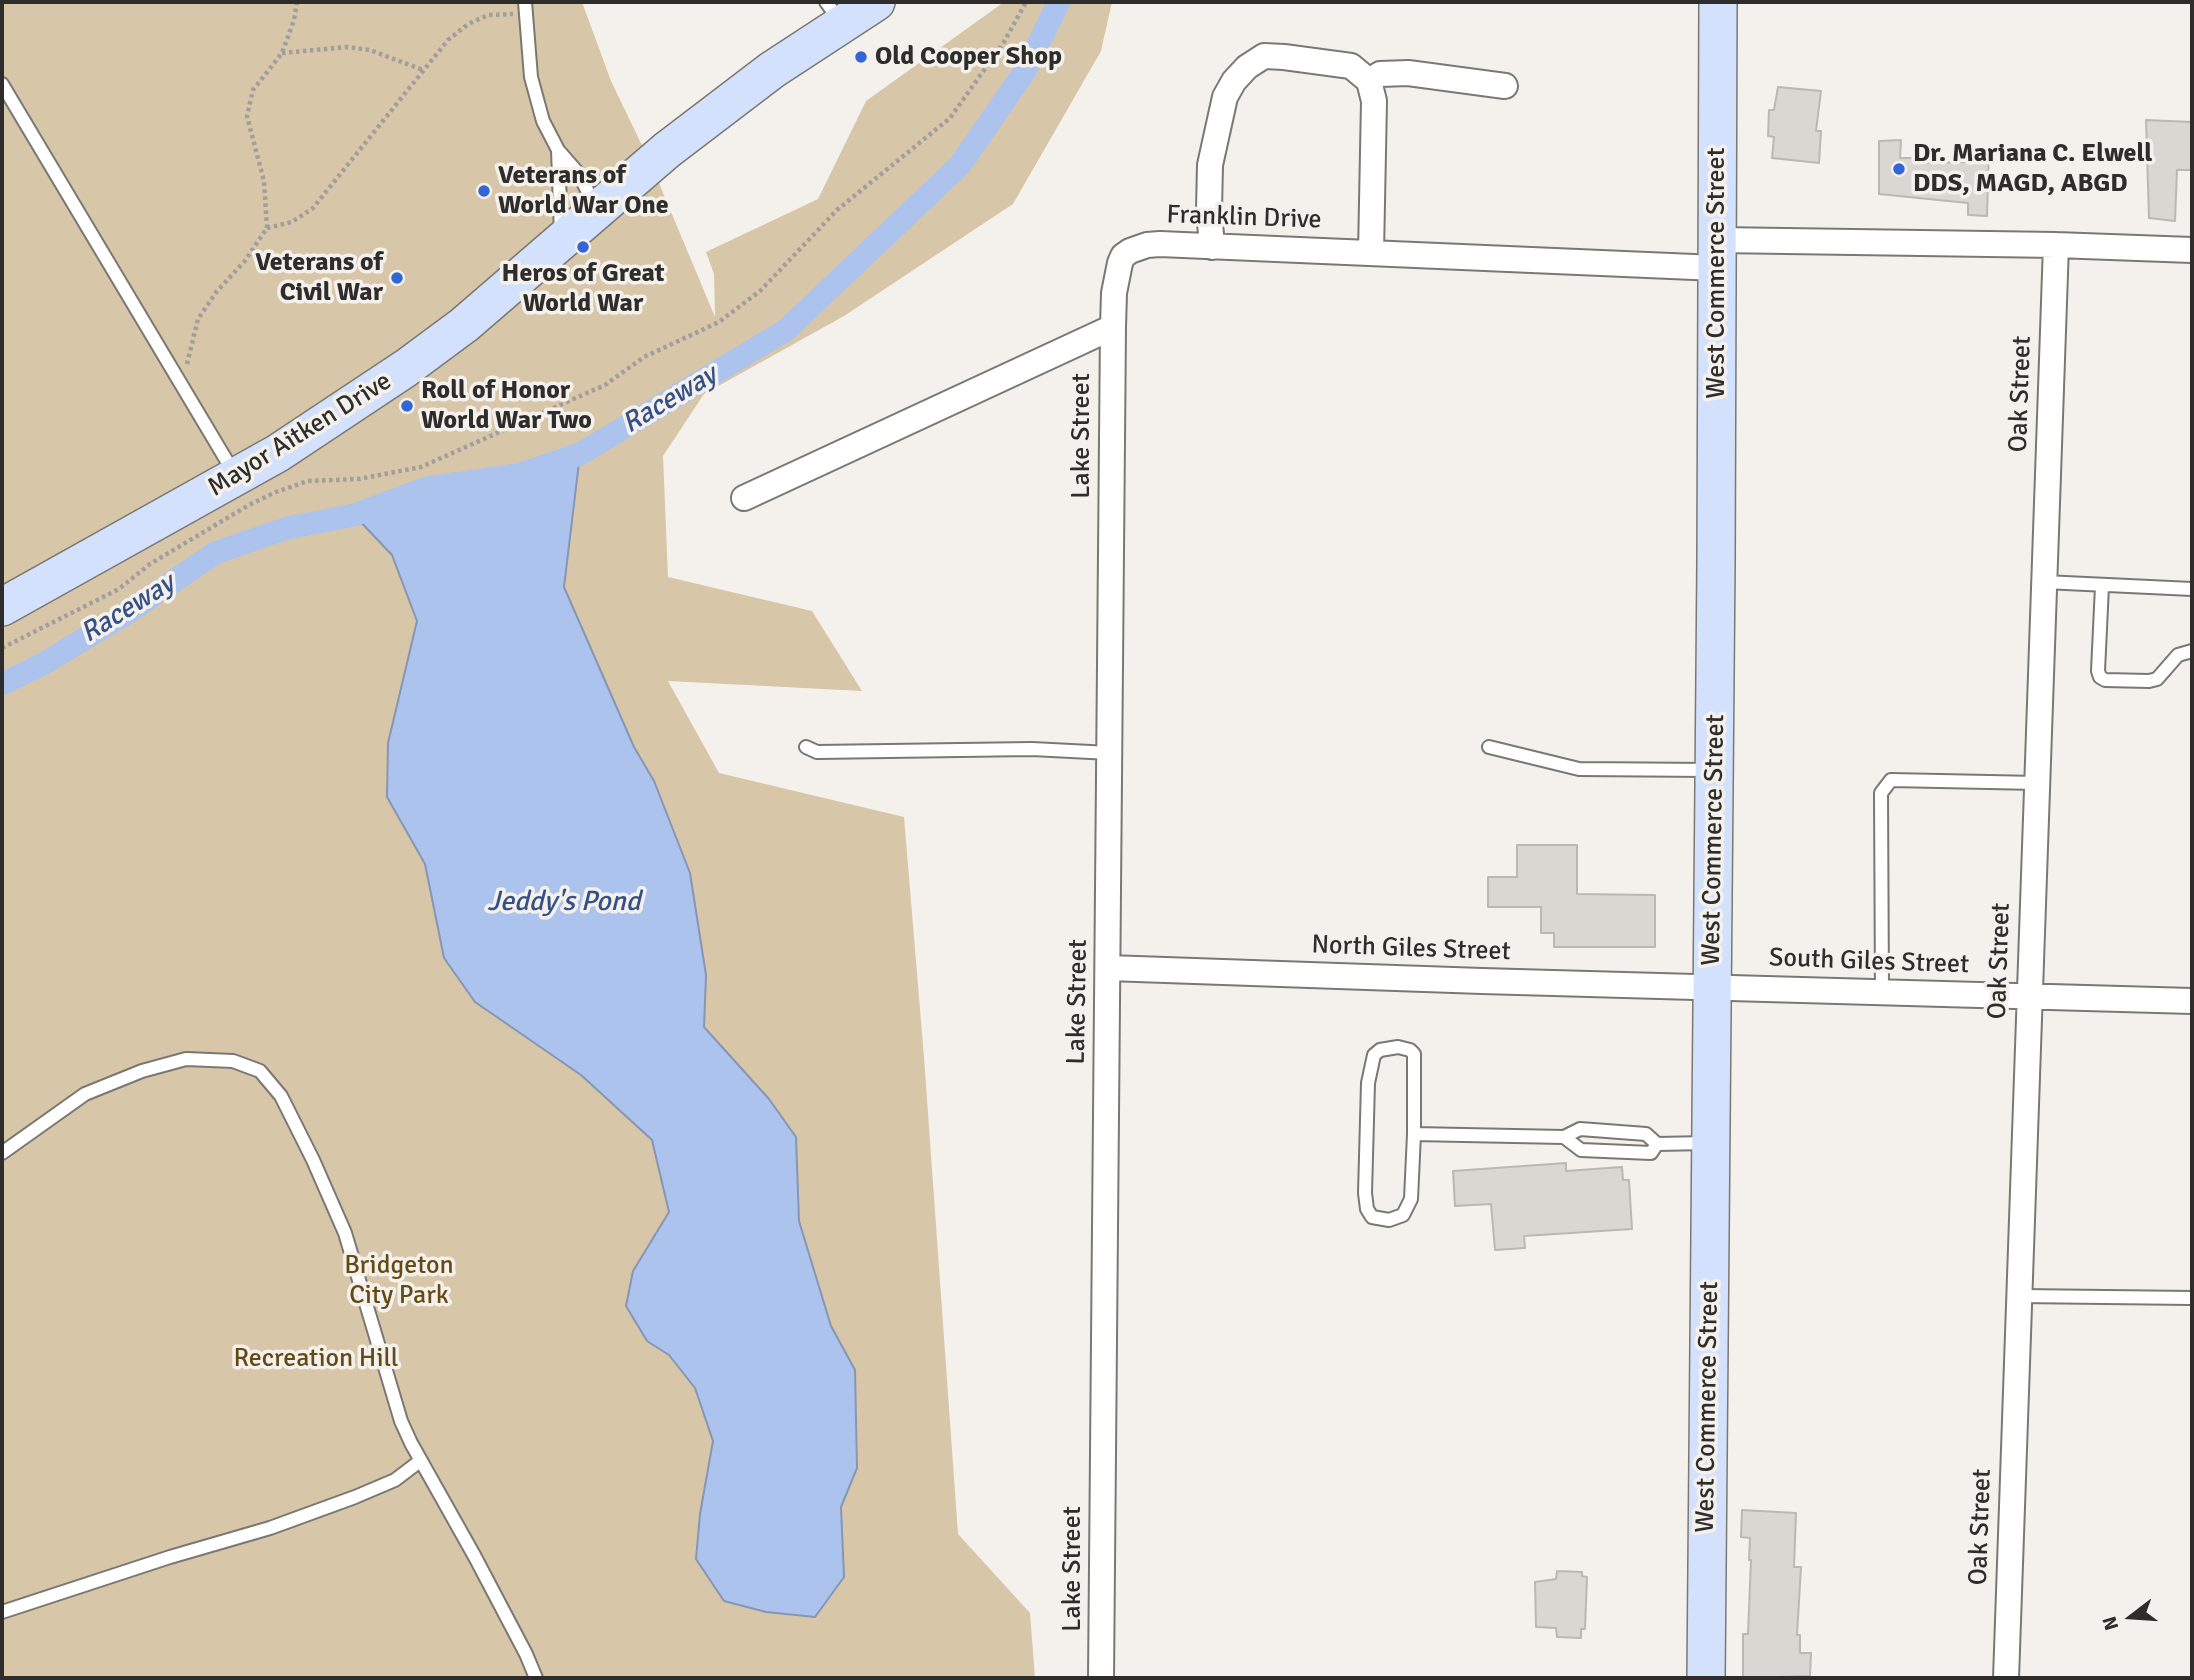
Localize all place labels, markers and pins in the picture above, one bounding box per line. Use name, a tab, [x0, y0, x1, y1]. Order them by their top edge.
place label: Old Cooper Shop	[875, 41, 1062, 73]
marker: Old Cooper Shop	[853, 49, 869, 65]
place label: Dr. Mariana C. Elwell DDS, MAGD, ABGD	[1913, 138, 2152, 200]
place label: Veterans of World War One	[498, 160, 669, 222]
marker: Dr. Mariana C. Elwell DDS, MAGD, ABGD	[1891, 161, 1907, 177]
marker: Veterans of World War One	[476, 183, 492, 199]
marker: Heros of Great World War	[575, 239, 591, 255]
place label: Veterans of Civil War	[255, 247, 383, 308]
place label: Heros of Great World War	[502, 258, 664, 320]
marker: Veterans of Civil War	[389, 270, 405, 286]
place label: Roll of Honor World War Two	[421, 375, 592, 436]
marker: Roll of Honor World War Two	[399, 398, 415, 414]

